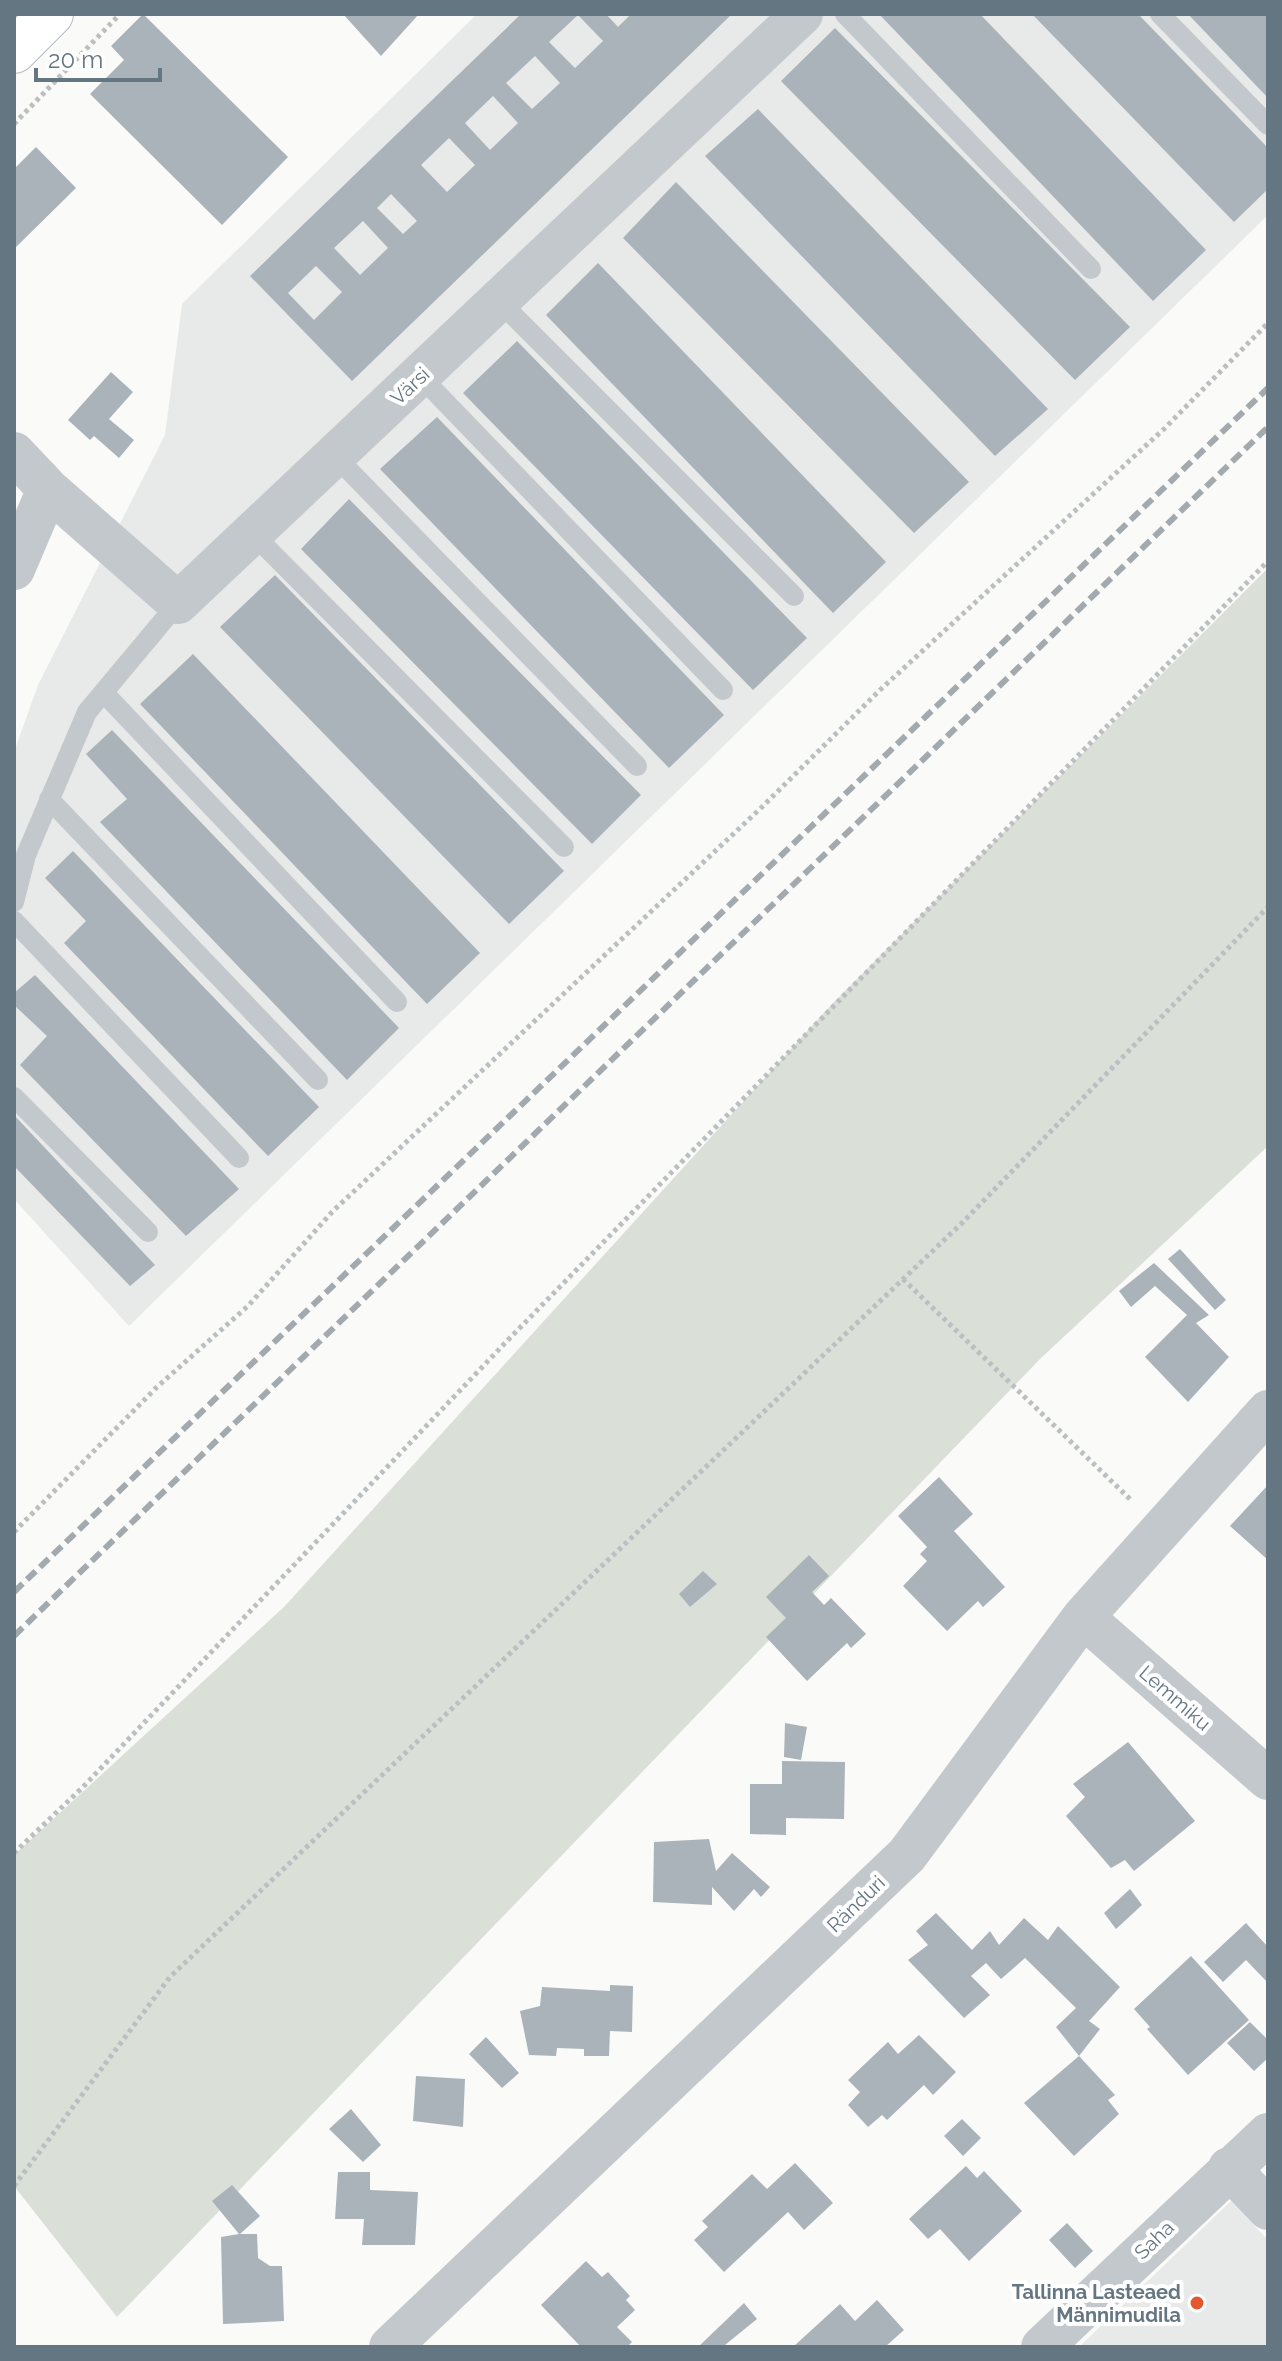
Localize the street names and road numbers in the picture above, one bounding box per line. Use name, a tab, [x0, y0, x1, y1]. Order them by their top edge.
street label: Värsi	[386, 362, 434, 410]
street label: Lemmiku	[1134, 1660, 1216, 1736]
street label: Ränduri	[822, 1871, 890, 1937]
street label: Saha	[1129, 2216, 1179, 2264]

